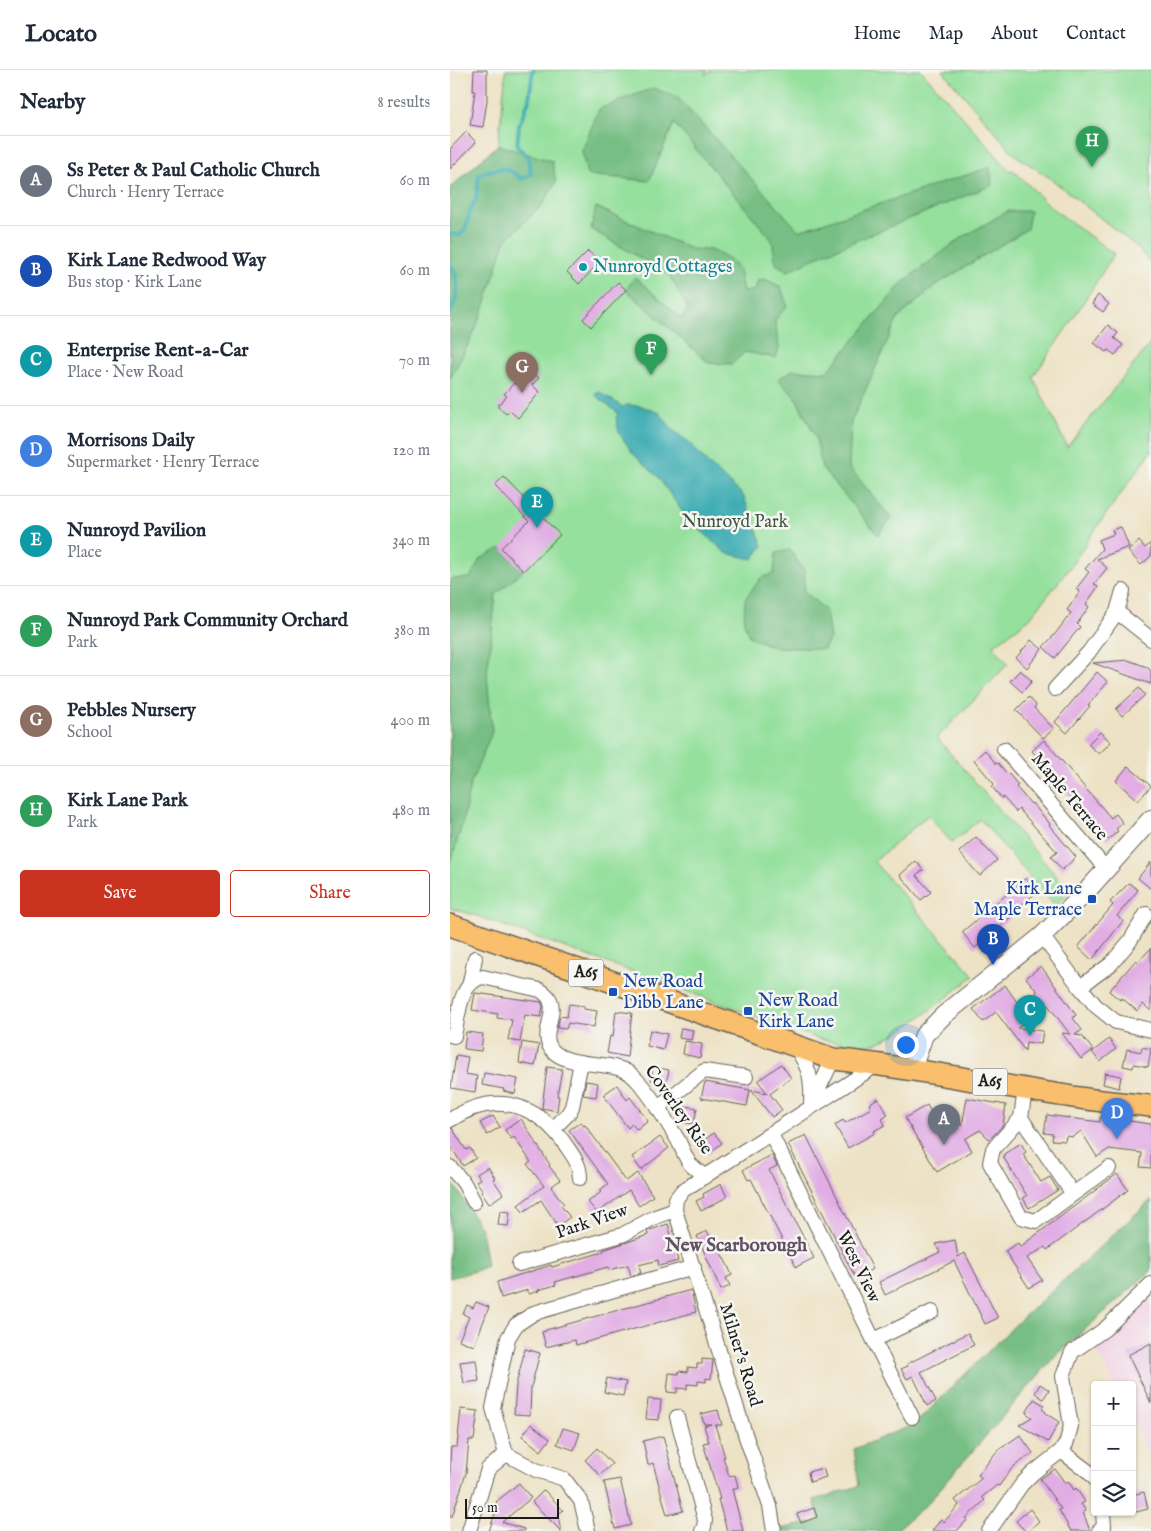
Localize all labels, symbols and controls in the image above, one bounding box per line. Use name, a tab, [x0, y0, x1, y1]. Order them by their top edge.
text: Locato	[25, 19, 97, 50]
text: Home	[854, 23, 901, 46]
text: Map	[929, 23, 963, 46]
text: About	[991, 23, 1038, 46]
text: Contact	[1066, 23, 1126, 46]
text: Nearby	[20, 89, 85, 116]
text: 8 results	[378, 93, 430, 113]
pin: H	[1076, 126, 1108, 167]
text: Ss Peter & Paul Catholic Church	[67, 159, 320, 183]
text: A	[31, 171, 41, 191]
text: 60 m	[400, 171, 430, 191]
text: Church · Henry Terrace	[67, 183, 224, 203]
text: Kirk Lane Redwood Way	[67, 249, 266, 273]
place label: Nunroyd Cottages	[593, 256, 732, 279]
text: B	[31, 261, 41, 281]
text: 60 m	[400, 261, 430, 281]
marker: Nunroyd Cottages	[577, 261, 589, 273]
text: Bus stop · Kirk Lane	[67, 273, 202, 293]
pin: F	[635, 334, 667, 375]
text: Enterprise Rent-a-Car	[67, 339, 249, 363]
text: C	[30, 351, 42, 371]
text: 70 m	[399, 351, 430, 371]
pin: G	[506, 352, 538, 393]
text: Place · New Road	[67, 363, 183, 383]
text: Morrisons Daily	[67, 429, 195, 453]
text: D	[30, 441, 42, 461]
text: 120 m	[393, 441, 430, 461]
text: Supermarket · Henry Terrace	[67, 453, 259, 473]
pin: E	[521, 487, 553, 528]
park label: Nunroyd Park	[682, 511, 789, 534]
text: Nunroyd Pavilion	[67, 519, 206, 543]
text: E	[30, 531, 42, 551]
text: 340 m	[392, 531, 430, 551]
text: Place	[67, 543, 102, 563]
text: Nunroyd Park Community Orchard	[67, 609, 348, 633]
text: F	[31, 621, 41, 641]
text: 380 m	[394, 621, 430, 641]
text: Park	[67, 633, 97, 653]
text: Pebbles Nursery	[67, 699, 196, 723]
text: G	[30, 711, 42, 731]
text: 400 m	[391, 711, 430, 731]
text: School	[67, 723, 112, 743]
street label: Maple Terrace	[1025, 748, 1113, 846]
text: Kirk Lane Park	[67, 789, 188, 813]
text: H	[29, 801, 43, 821]
text: 480 m	[392, 801, 430, 821]
text: Park	[67, 813, 97, 833]
button: Save	[20, 870, 220, 917]
button: Share	[230, 870, 430, 917]
place label: Kirk Lane Maple Terrace	[974, 878, 1082, 922]
marker: Kirk Lane Maple Terrace	[1086, 893, 1098, 905]
pin: B	[977, 924, 1009, 965]
road number: A65	[568, 960, 604, 986]
place label: New Road Dibb Lane	[623, 971, 704, 1015]
marker: New Road Dibb Lane	[607, 986, 619, 998]
place label: New Road Kirk Lane	[758, 990, 838, 1034]
pin: C	[1014, 995, 1046, 1036]
marker: New Road Kirk Lane	[742, 1005, 754, 1017]
your location	[893, 1032, 919, 1058]
street label: Coverley Rise	[639, 1061, 717, 1159]
road number: A65	[972, 1069, 1008, 1096]
pin: D	[1101, 1098, 1133, 1139]
pin: A	[928, 1104, 960, 1145]
street label: Park View	[553, 1199, 632, 1245]
street label: West View	[831, 1227, 886, 1308]
district label: New Scarborough	[664, 1234, 808, 1258]
street label: Milner's Road	[713, 1301, 767, 1410]
map controls	[1091, 1381, 1136, 1516]
button: +	[1091, 1381, 1136, 1426]
button: −	[1091, 1426, 1136, 1471]
button: layers	[1091, 1471, 1136, 1516]
scale bar	[465, 1496, 559, 1519]
text: 50 m	[472, 1499, 498, 1517]

